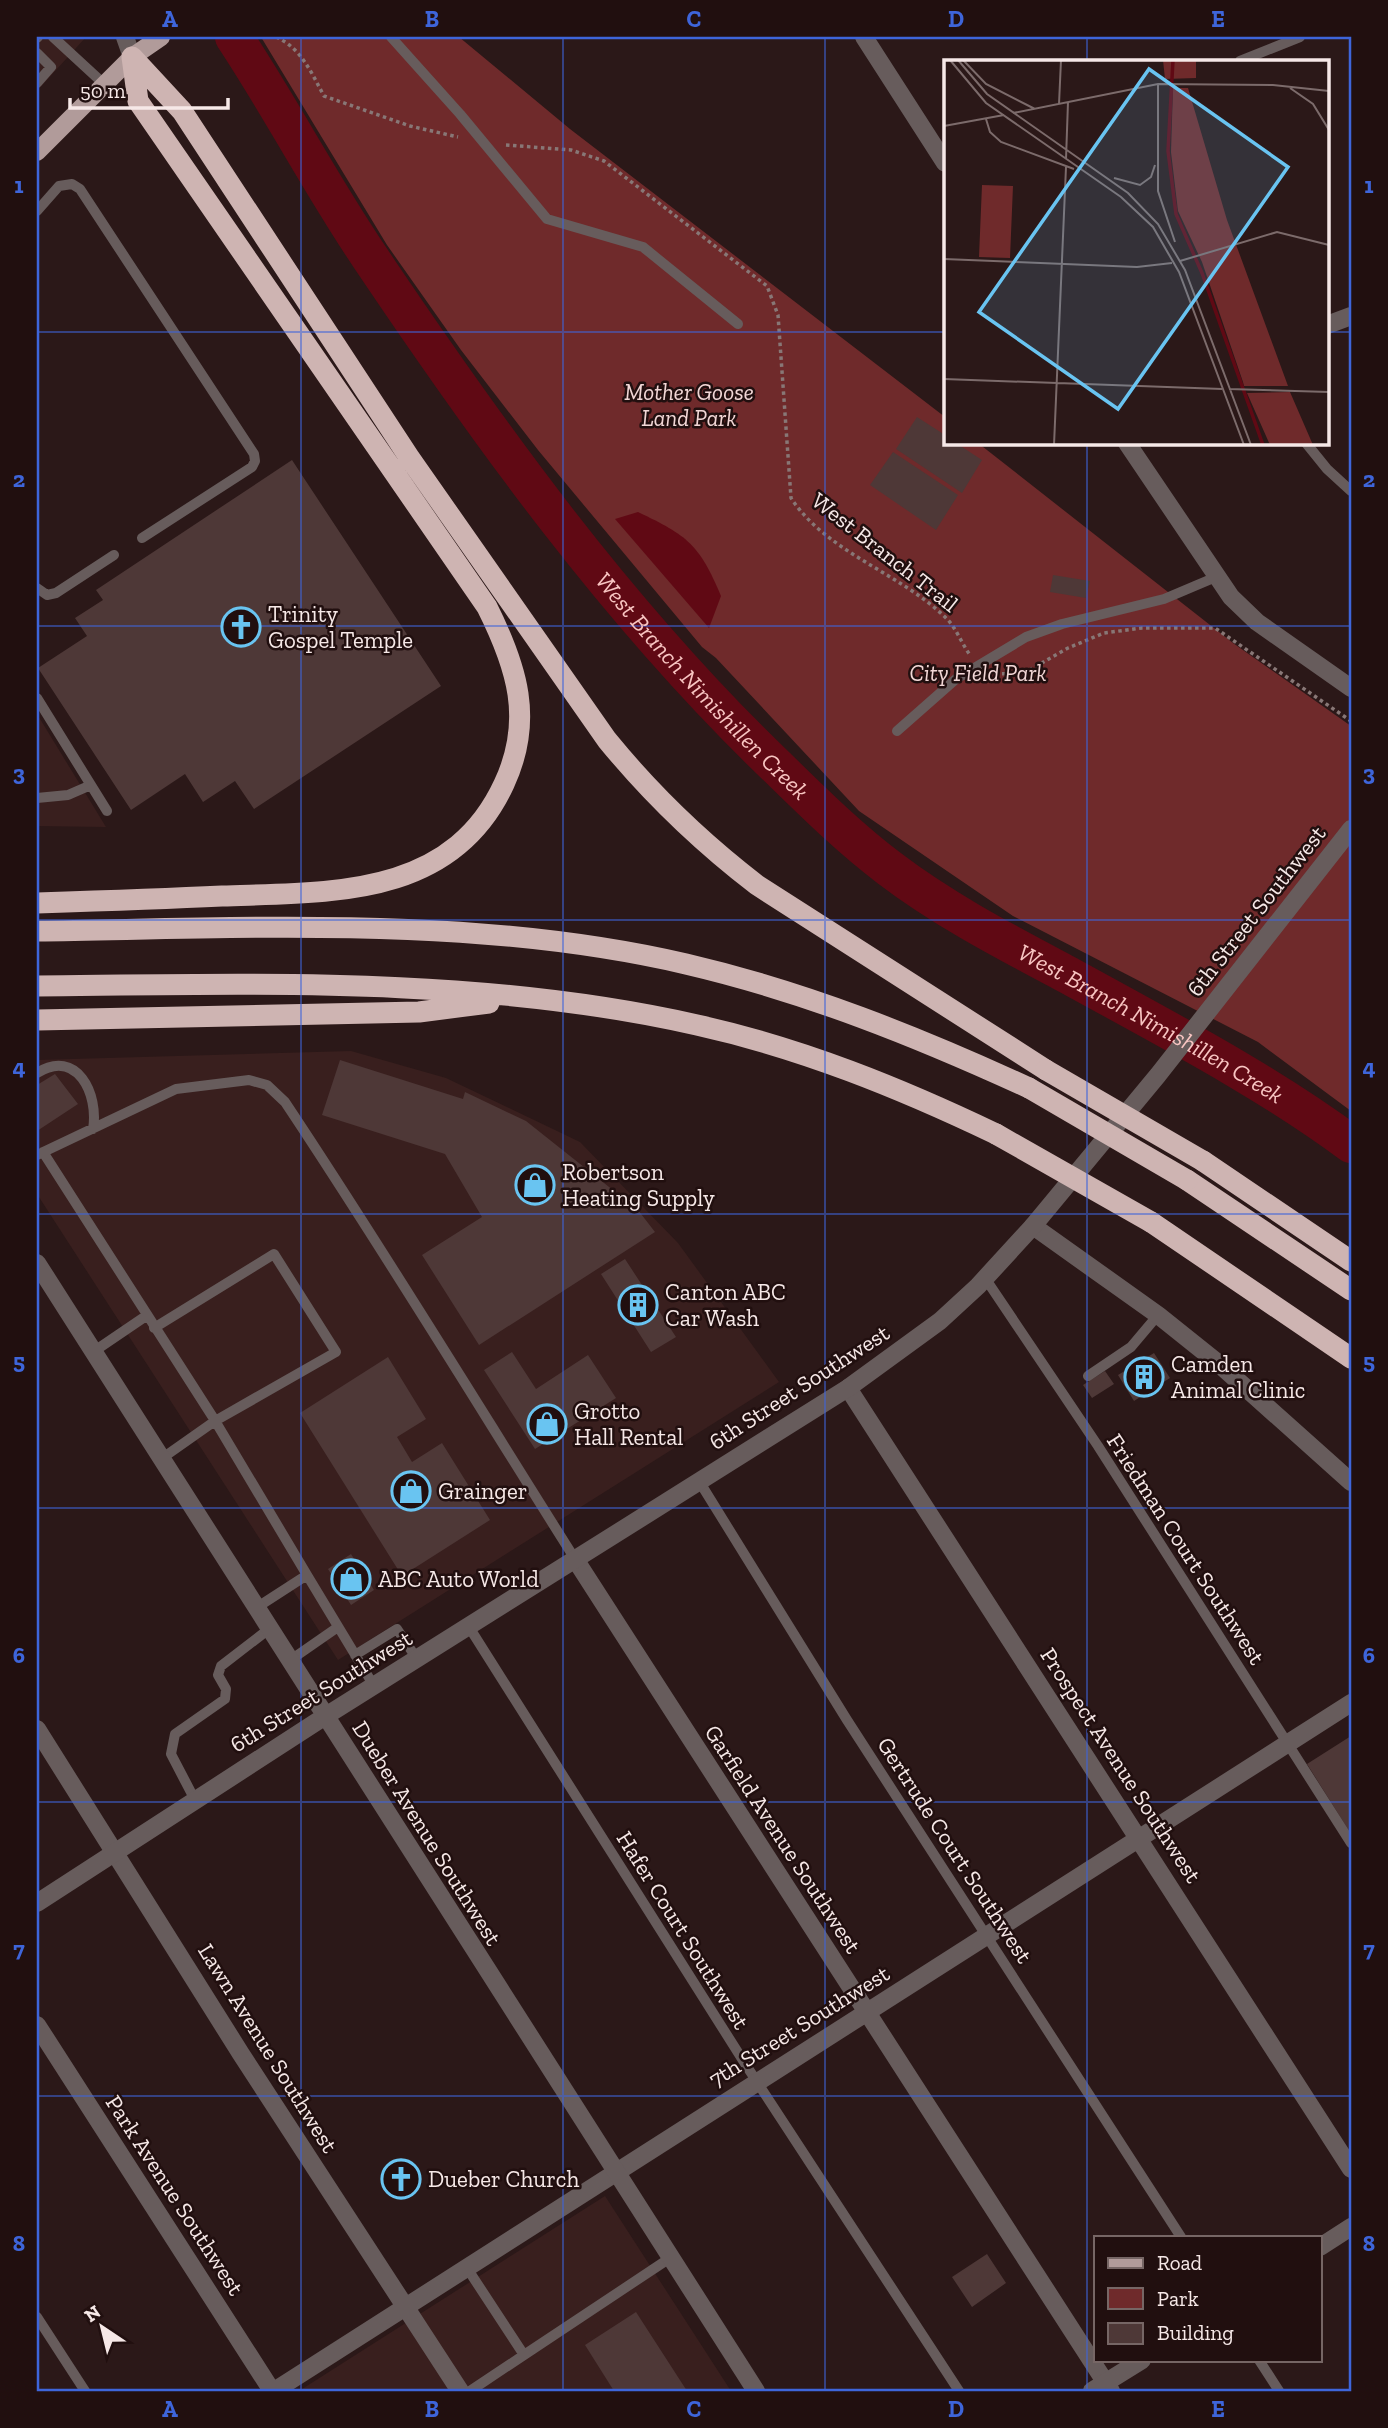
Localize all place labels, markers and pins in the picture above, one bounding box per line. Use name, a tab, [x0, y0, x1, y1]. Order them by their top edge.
place label: Trinity Gospel Temple	[268, 600, 413, 654]
church icon: Trinity Gospel Temple	[220, 606, 262, 648]
place label: Robertson Heating Supply	[562, 1158, 715, 1212]
shop icon: Robertson Heating Supply	[514, 1164, 556, 1206]
place label: Canton ABC Car Wash	[665, 1278, 786, 1332]
building icon: Canton ABC Car Wash	[617, 1284, 659, 1326]
place label: Camden Animal Clinic	[1171, 1350, 1305, 1404]
building icon: Camden Animal Clinic	[1123, 1356, 1165, 1398]
place label: Grotto Hall Rental	[574, 1397, 683, 1451]
shop icon: Grotto Hall Rental	[526, 1403, 568, 1445]
shop icon: Grainger	[390, 1470, 432, 1512]
place label: Grainger	[438, 1477, 527, 1505]
shop icon: ABC Auto World	[330, 1558, 372, 1600]
place label: ABC Auto World	[378, 1565, 539, 1593]
church icon: Dueber Church	[380, 2158, 422, 2200]
place label: Dueber Church	[428, 2165, 579, 2193]

